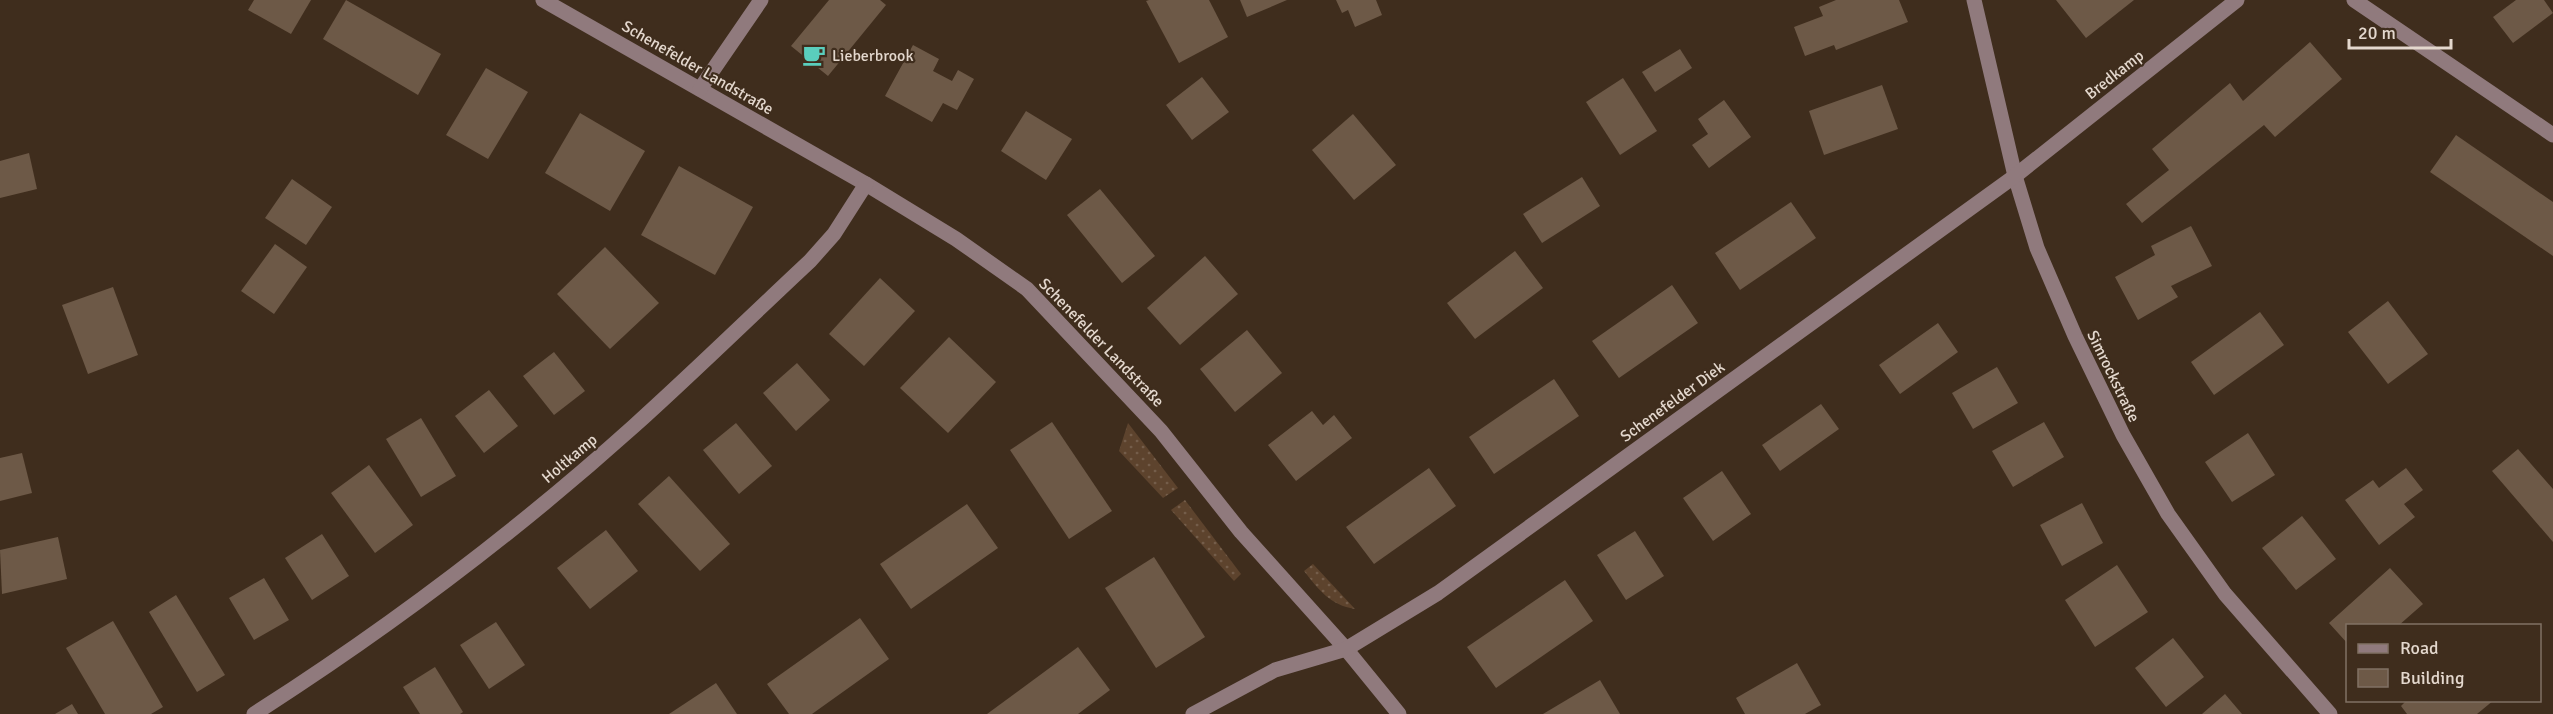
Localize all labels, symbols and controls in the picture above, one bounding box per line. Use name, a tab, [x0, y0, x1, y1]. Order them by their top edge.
scale bar	[2349, 12, 2451, 50]
street label: Schenefelder Landstraße	[618, 16, 777, 119]
text: 20 m	[2358, 22, 2396, 44]
cafe icon: Lieberbrook	[801, 42, 827, 68]
place label: Lieberbrook	[832, 46, 913, 66]
street label: Bredkamp	[2081, 46, 2148, 104]
street label: Schenefelder Landstraße	[1034, 274, 1168, 411]
street label: Simrockstraße	[2082, 327, 2144, 426]
street label: Schenefelder Diek	[1616, 357, 1729, 446]
street label: Holtkamp	[538, 430, 602, 488]
legend	[2346, 624, 2541, 702]
text: Road	[2400, 637, 2439, 659]
text: Building	[2400, 667, 2464, 689]

